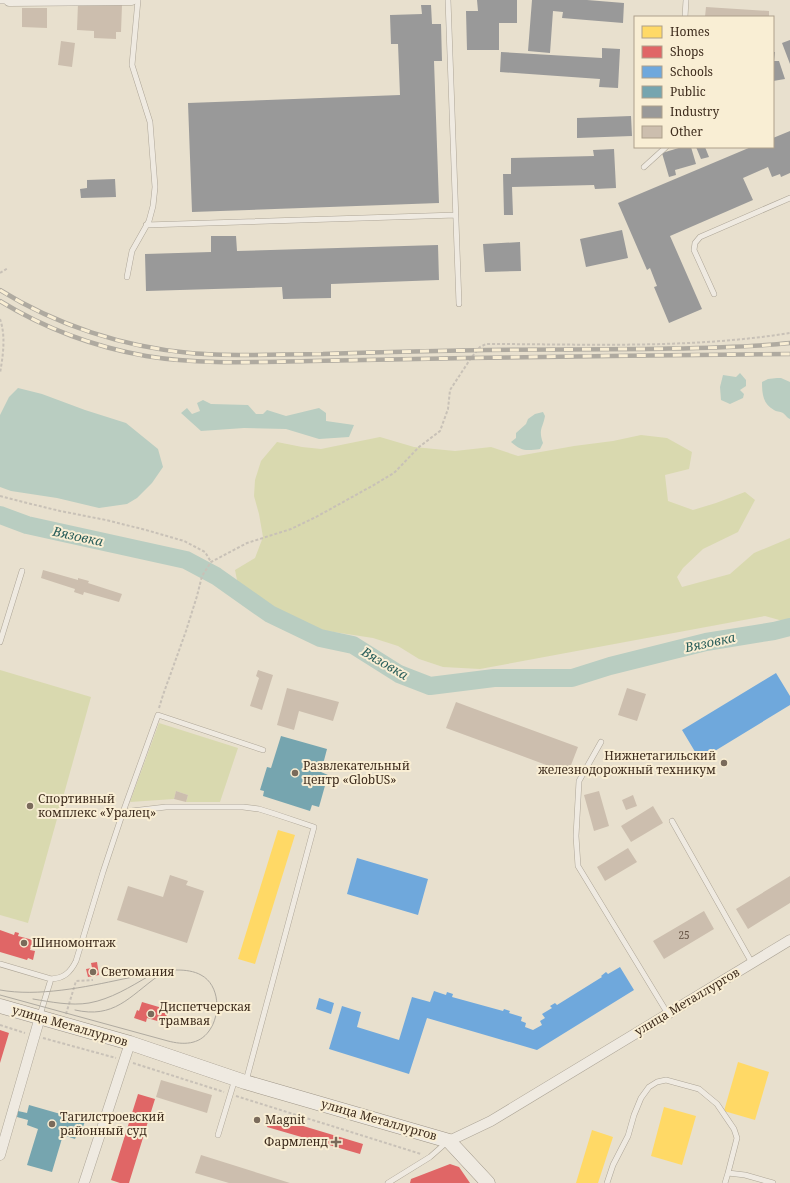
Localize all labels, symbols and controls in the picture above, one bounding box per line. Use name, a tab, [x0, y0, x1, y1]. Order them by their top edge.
legend	[634, 16, 774, 148]
text: Homes	[670, 23, 710, 40]
text: Shops	[670, 43, 704, 60]
text: Schools	[670, 63, 713, 80]
text: Public	[670, 83, 706, 100]
text: Industry	[670, 103, 719, 120]
text: Other	[670, 123, 703, 140]
water label: Вязовка	[50, 522, 105, 550]
water label: Вязовка	[682, 628, 737, 656]
water label: Вязовка	[358, 642, 412, 684]
place label: Нижнетагильский железнодорожный техникум	[538, 747, 716, 778]
place label: Развлекательный центр «GlobUS»	[303, 757, 410, 788]
marker: Нижнетагильский железнодорожный техникум	[719, 758, 729, 768]
marker: Развлекательный центр «GlobUS»	[290, 768, 300, 778]
place label: Спортивный комплекс «Уралец»	[38, 790, 156, 821]
marker: Спортивный комплекс «Уралец»	[25, 801, 35, 811]
house number: 25	[678, 928, 690, 942]
place label: Шиномонтаж	[32, 934, 116, 951]
marker: Шиномонтаж	[19, 938, 29, 948]
place label: Светомания	[101, 963, 175, 980]
street label: улица Металлургов	[631, 963, 743, 1040]
marker: Светомания	[88, 967, 98, 977]
place label: Диспетчерская трамвая	[159, 998, 251, 1029]
street label: улица Металлургов	[10, 1001, 130, 1050]
marker: Диспетчерская трамвая	[146, 1009, 156, 1019]
street label: улица Металлургов	[319, 1095, 439, 1144]
place label: Тагилстроевский районный суд	[60, 1108, 165, 1139]
place label: Magnit	[265, 1111, 305, 1128]
marker: Magnit	[252, 1115, 262, 1125]
marker: Тагилстроевский районный суд	[47, 1119, 57, 1129]
place label: Фармленд	[264, 1133, 328, 1150]
marker: Фармленд	[331, 1137, 341, 1147]

